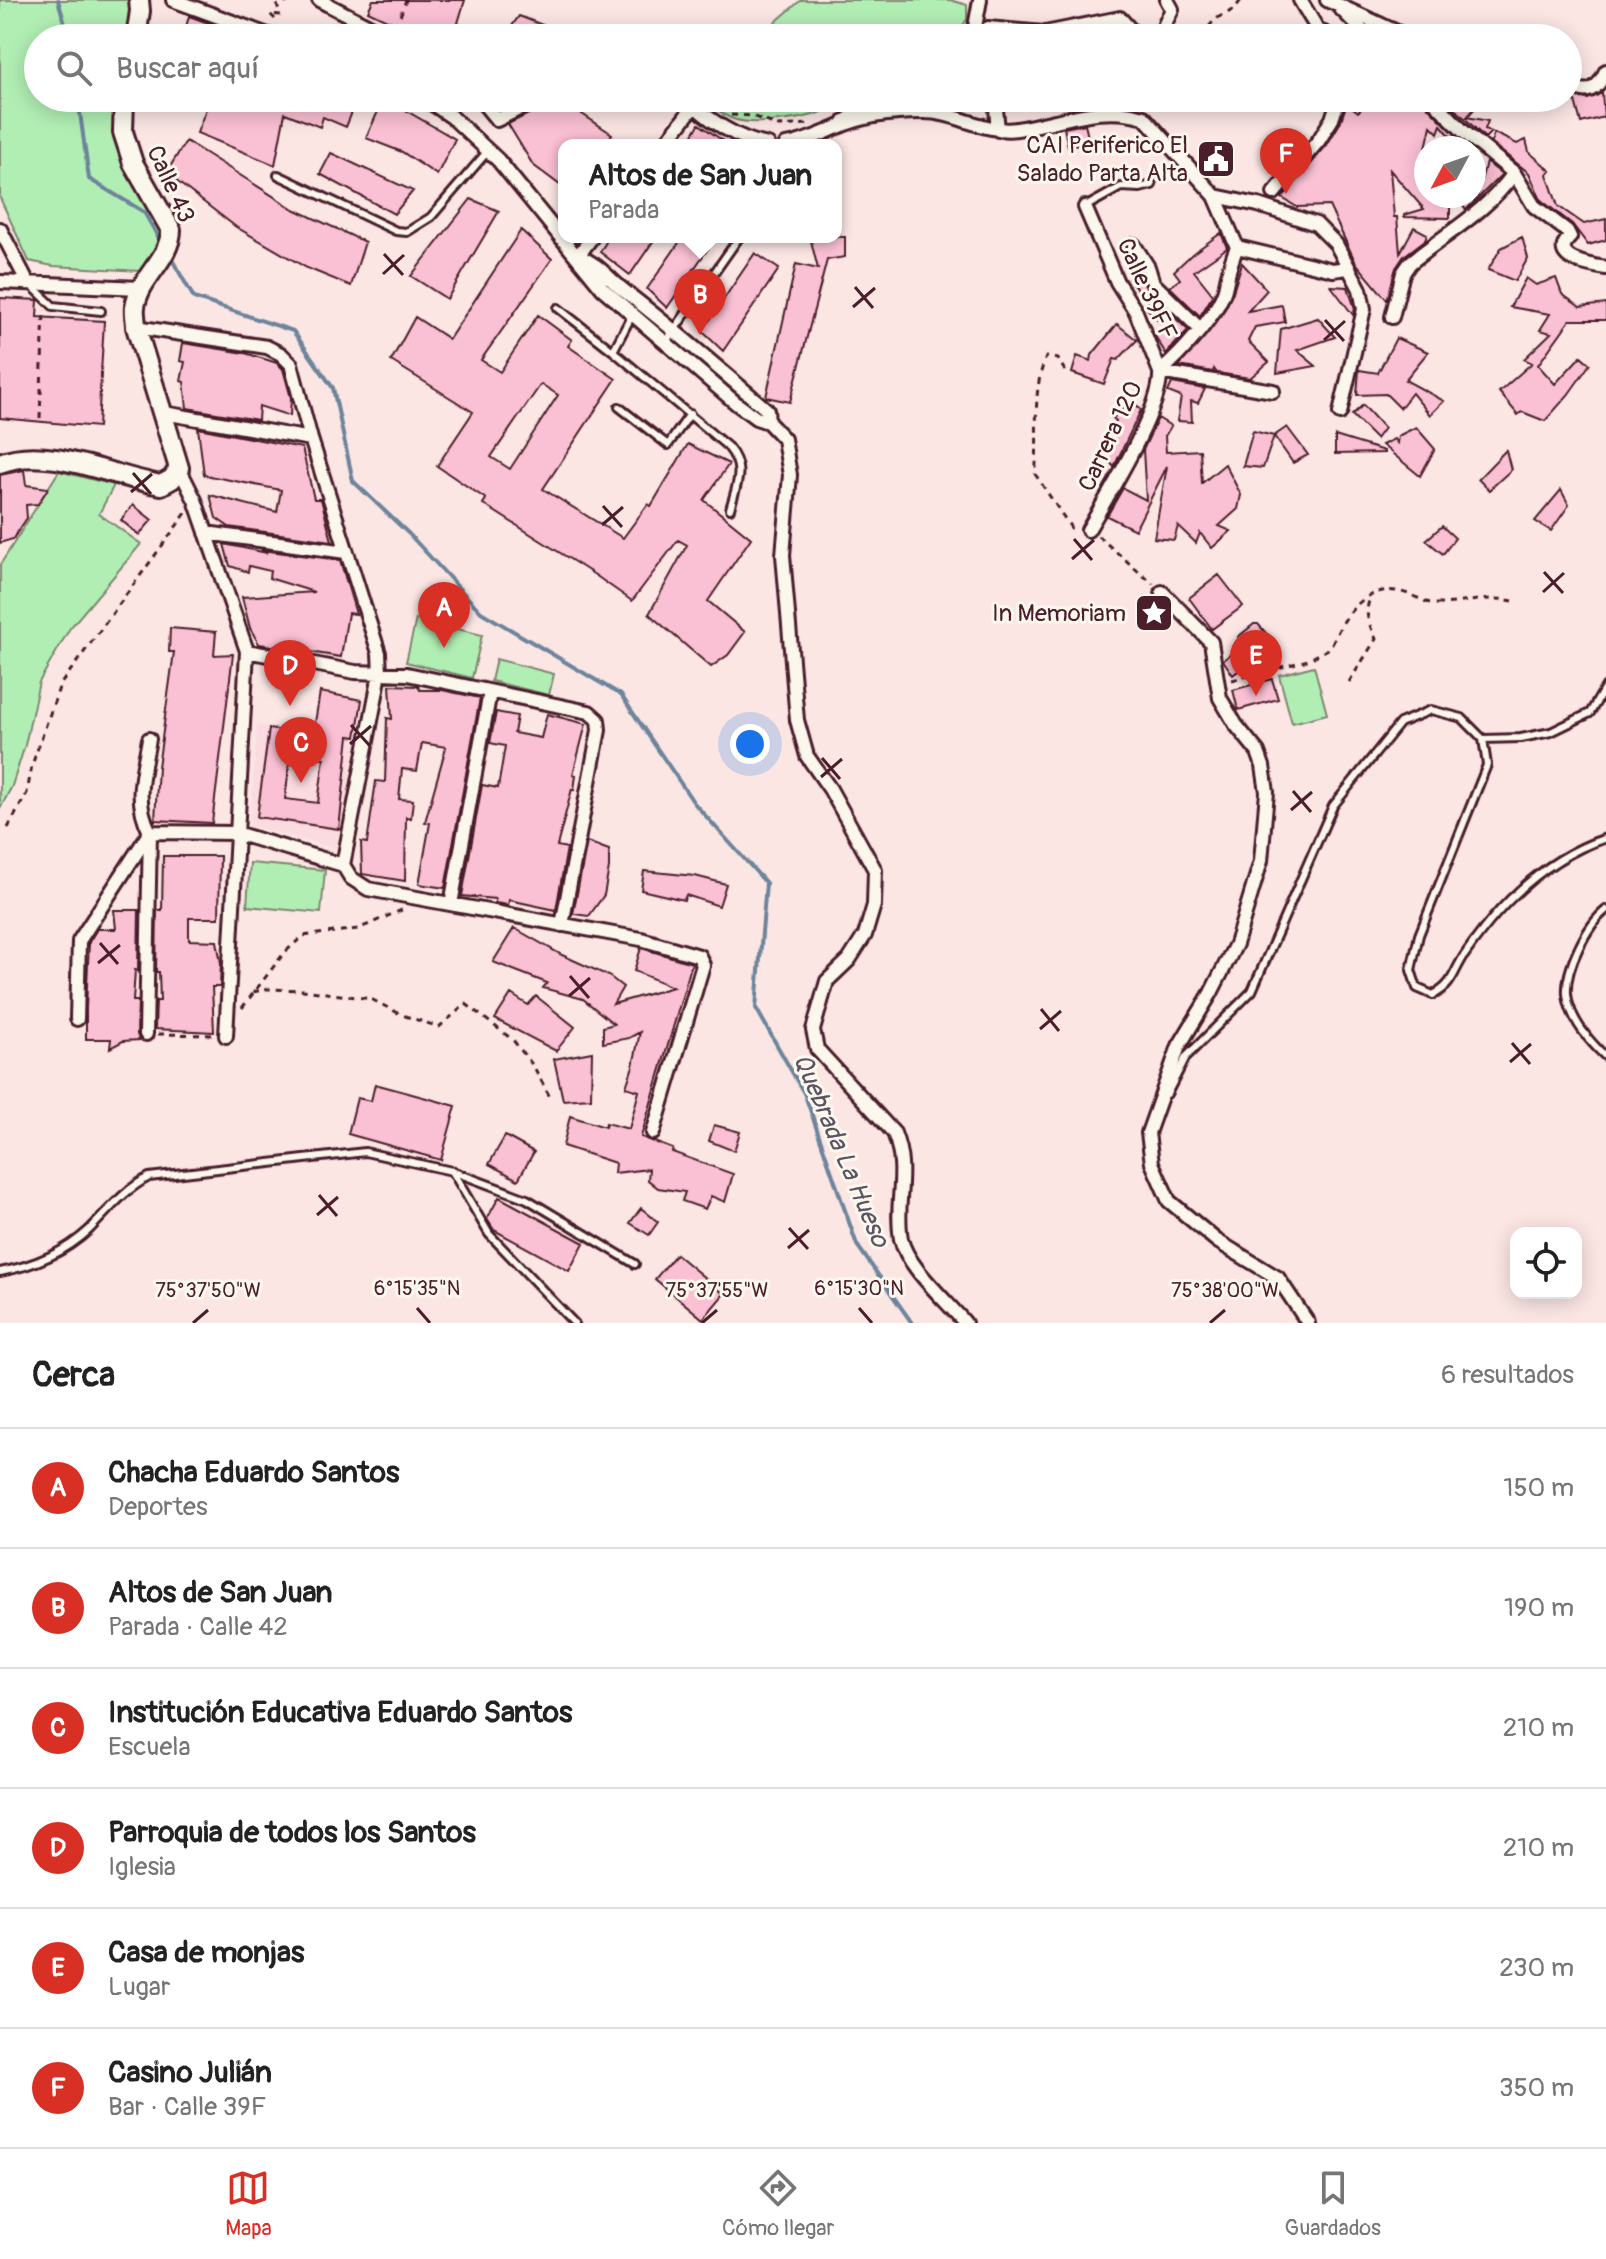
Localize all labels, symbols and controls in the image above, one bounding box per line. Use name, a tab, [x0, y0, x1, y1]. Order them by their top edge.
search box	[24, 24, 1582, 112]
icon: search	[52, 46, 96, 90]
text: Buscar aquí	[116, 50, 259, 87]
pin: F	[1260, 128, 1312, 194]
place label: CAI Periferico El Salado Parta Alta	[1016, 131, 1188, 188]
north arrow	[1414, 136, 1486, 208]
public building icon: CAI Periferico El Salado Parta Alta	[1195, 138, 1237, 180]
popup	[558, 139, 842, 243]
street label: Calle 43	[140, 141, 201, 227]
text: Altos de San Juan	[588, 157, 812, 194]
text: Parada	[588, 194, 659, 226]
street label: Calle 39FF	[1110, 234, 1183, 345]
pin: B	[674, 269, 726, 335]
street label: Carrera 120	[1072, 376, 1149, 496]
pin: A	[418, 582, 470, 648]
place icon: In Memoriam	[1133, 592, 1175, 634]
place label: In Memoriam	[992, 599, 1126, 628]
pin: E	[1230, 630, 1282, 696]
pin: D	[264, 640, 316, 706]
pin: C	[275, 717, 327, 783]
your location	[730, 724, 770, 764]
water label: Quebrada La Hueso	[786, 1049, 897, 1254]
map controls	[1510, 1227, 1582, 1299]
button: locate	[1510, 1227, 1582, 1299]
text: 6°15'35"N	[374, 1276, 460, 1301]
text: 6°15'30"N	[814, 1276, 904, 1301]
text: 75°37'50"W	[155, 1278, 261, 1303]
text: 75°37'55"W	[666, 1278, 768, 1303]
text: 75°38'00"W	[1171, 1278, 1279, 1303]
text: Cerca	[32, 1354, 115, 1397]
text: 6 resultados	[1441, 1359, 1574, 1391]
text: Chacha Eduardo Santos	[108, 1454, 399, 1491]
text: A	[50, 1472, 66, 1504]
text: 150 m	[1503, 1472, 1574, 1504]
text: Deportes	[108, 1491, 208, 1523]
text: Altos de San Juan	[108, 1574, 333, 1611]
text: B	[51, 1592, 65, 1624]
text: 190 m	[1504, 1592, 1574, 1624]
text: Parada · Calle 42	[108, 1611, 288, 1643]
text: Institución Educativa Eduardo Santos	[108, 1694, 572, 1731]
text: C	[50, 1712, 66, 1744]
text: 210 m	[1503, 1712, 1574, 1744]
text: Escuela	[108, 1731, 191, 1763]
text: Parroquia de todos los Santos	[108, 1814, 476, 1851]
text: D	[50, 1832, 66, 1864]
text: 210 m	[1503, 1832, 1574, 1864]
text: Iglesia	[108, 1851, 176, 1883]
text: Casa de monjas	[108, 1934, 304, 1971]
text: E	[51, 1952, 65, 1984]
text: 230 m	[1499, 1952, 1574, 1984]
text: Lugar	[108, 1971, 170, 2003]
text: Casino Julián	[108, 2054, 272, 2091]
text: F	[50, 2072, 66, 2104]
text: 350 m	[1499, 2072, 1574, 2104]
text: Bar · Calle 39F	[108, 2091, 266, 2123]
tab: Mapa	[225, 2166, 272, 2242]
tab: Cómo llegar	[722, 2166, 834, 2242]
tab: Guardados	[1285, 2166, 1381, 2242]

